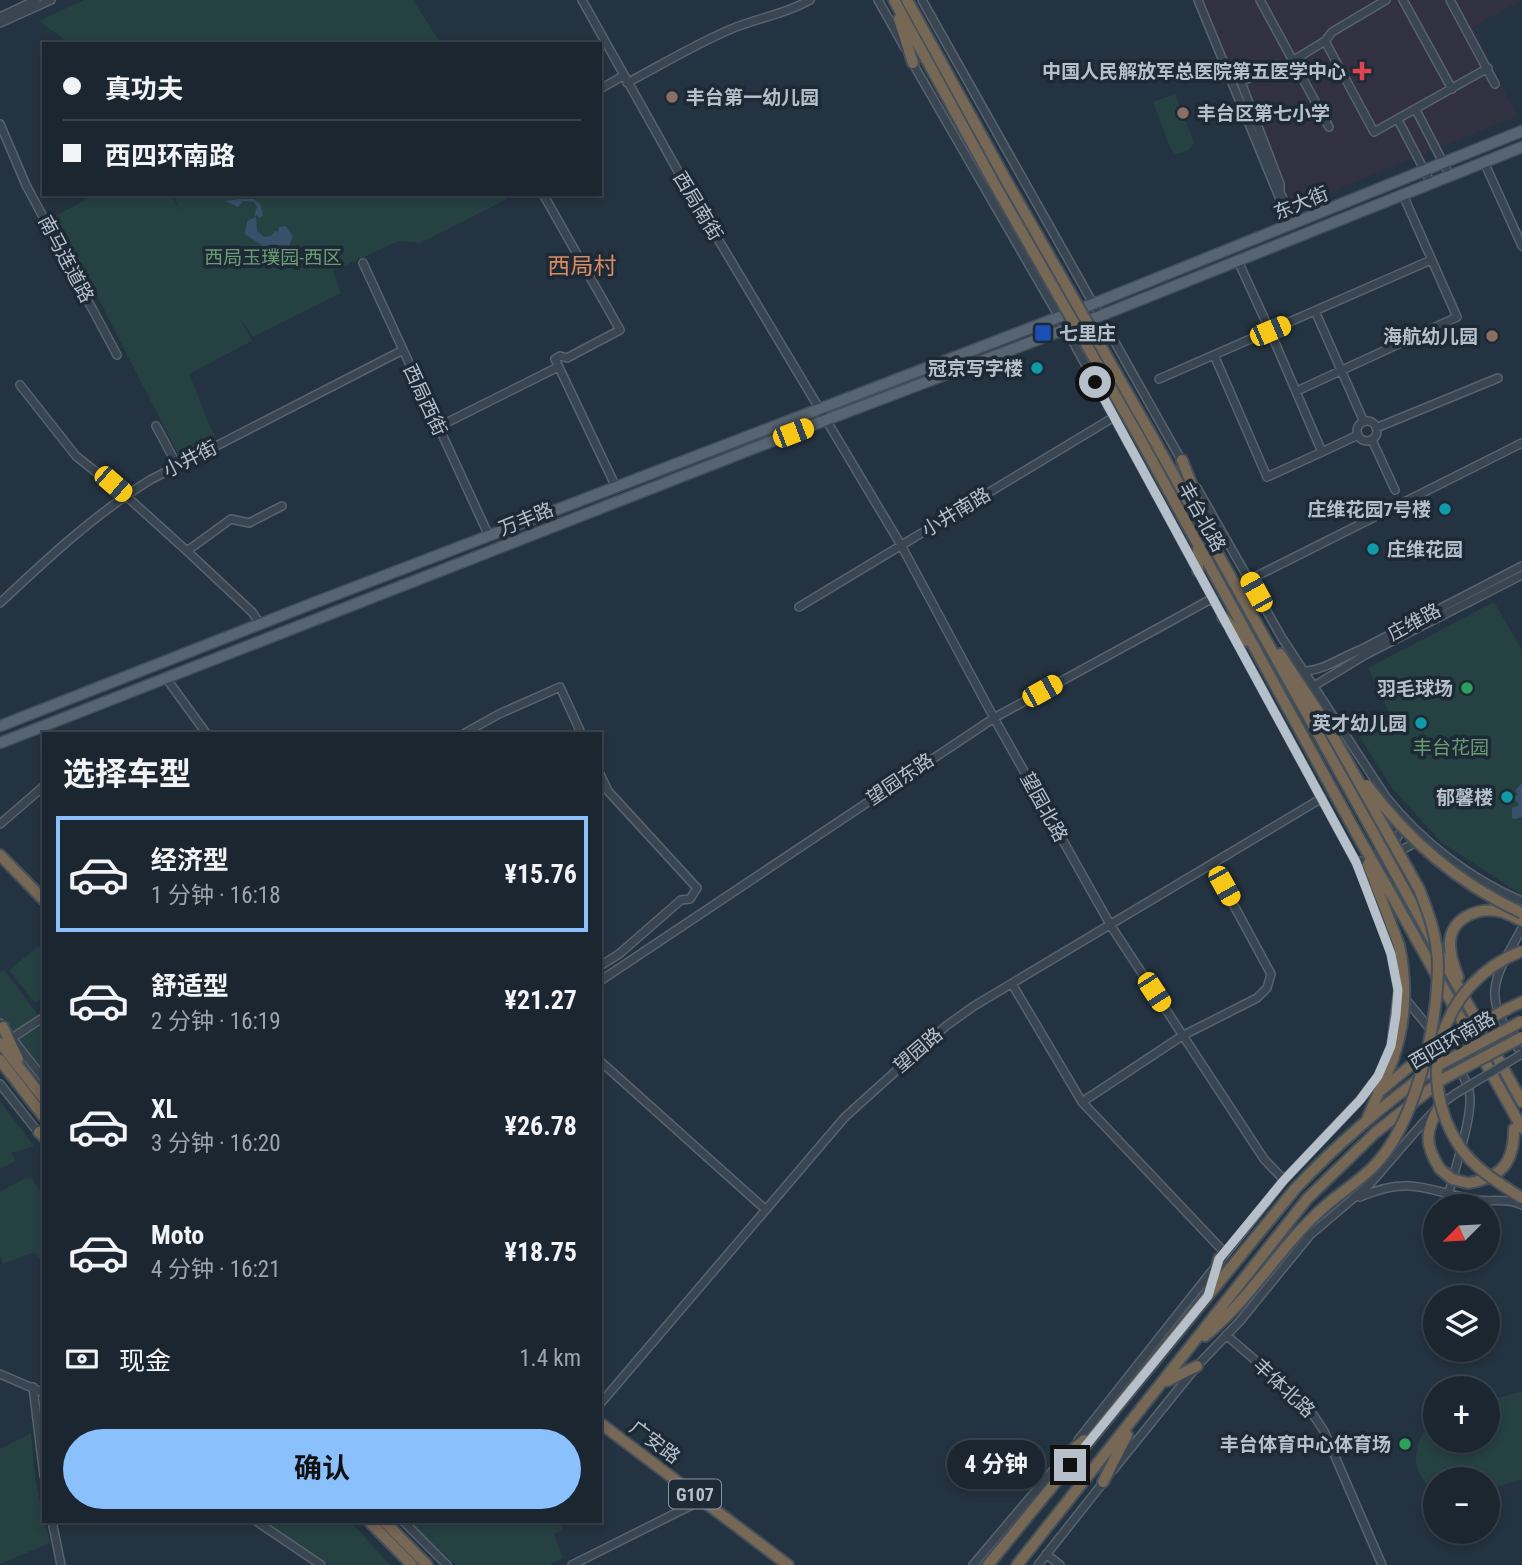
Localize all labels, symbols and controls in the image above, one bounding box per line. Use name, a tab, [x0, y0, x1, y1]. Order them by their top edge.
place label: 中国人民解放军总医院第五医学中心	[1042, 60, 1346, 83]
marker: 中国人民解放军总医院第五医学中心	[1352, 61, 1372, 81]
text: 真功夫	[105, 74, 183, 104]
place label: 丰台第一幼儿园	[686, 86, 819, 109]
marker: 丰台第一幼儿园	[664, 89, 680, 105]
place label: 丰台区第七小学	[1197, 102, 1330, 125]
marker: 丰台区第七小学	[1175, 105, 1191, 121]
text: 西四环南路	[105, 141, 235, 171]
street label: 西局南街	[669, 167, 727, 245]
street label: 东大街	[1270, 182, 1332, 224]
street label: 南马连道路	[34, 212, 98, 306]
park label: 西局玉璞园-西区	[204, 246, 342, 269]
district label: 西局村	[548, 253, 617, 280]
car	[1247, 313, 1294, 349]
place label: 七里庄	[1059, 322, 1116, 345]
marker: 七里庄	[1033, 323, 1053, 343]
place label: 海航幼儿园	[1383, 325, 1478, 348]
marker: 海航幼儿园	[1484, 328, 1500, 344]
place label: 冠京写字楼	[928, 357, 1023, 380]
marker: 冠京写字楼	[1029, 360, 1045, 376]
street label: 西局西街	[399, 361, 451, 439]
route start	[1079, 366, 1111, 398]
car	[770, 416, 817, 450]
street label: 小井街	[159, 436, 221, 482]
car	[91, 462, 136, 506]
street label: 丰台北路	[1174, 478, 1230, 556]
street label: 小井南路	[917, 483, 995, 541]
street label: 万丰路	[495, 498, 557, 540]
place label: 庄维花园7号楼	[1307, 498, 1431, 521]
marker: 庄维花园7号楼	[1437, 501, 1453, 517]
place label: 庄维花园	[1387, 538, 1463, 561]
marker: 庄维花园	[1365, 541, 1381, 557]
car	[1237, 569, 1276, 615]
street label: 庄维路	[1383, 598, 1445, 646]
car	[1019, 672, 1066, 710]
place label: 羽毛球场	[1377, 677, 1453, 700]
marker: 羽毛球场	[1459, 680, 1475, 696]
place label: 英才幼儿园	[1312, 712, 1407, 735]
marker: 英才幼儿园	[1413, 715, 1429, 731]
park label: 丰台花园	[1413, 736, 1489, 759]
street label: 望园东路	[862, 748, 938, 810]
text: 选择车型	[63, 755, 191, 793]
street label: 望园北路	[1016, 768, 1072, 846]
place label: 郁馨楼	[1436, 786, 1493, 809]
marker: 郁馨楼	[1499, 789, 1515, 805]
icon: car	[67, 843, 130, 906]
text: 经济型	[151, 845, 229, 875]
text: ¥15.76	[505, 859, 577, 889]
car	[1205, 863, 1244, 909]
text: 1 分钟 · 16:18	[151, 882, 281, 909]
icon: car	[67, 969, 130, 1032]
car	[1134, 969, 1175, 1015]
text: 舒适型	[151, 971, 229, 1001]
text: ¥21.27	[505, 985, 577, 1015]
street label: 西四环南路	[1405, 1006, 1499, 1074]
text: 2 分钟 · 16:19	[151, 1008, 281, 1035]
street label: 望园路	[889, 1023, 947, 1077]
text: XL	[151, 1094, 178, 1124]
icon: car	[67, 1095, 130, 1158]
text: ¥26.78	[505, 1111, 577, 1141]
text: 3 分钟 · 16:20	[151, 1130, 281, 1157]
north arrow	[1423, 1194, 1500, 1270]
map controls	[1423, 1194, 1500, 1544]
text: Moto	[151, 1220, 204, 1250]
icon: car	[67, 1221, 130, 1284]
text: ¥18.75	[505, 1237, 577, 1267]
text: 4 分钟 · 16:21	[151, 1256, 281, 1283]
button: layers	[1423, 1285, 1500, 1362]
icon: cash	[63, 1340, 101, 1378]
text: 1.4 km	[519, 1345, 581, 1372]
text: 现金	[119, 1346, 171, 1376]
street label: 丰体北路	[1248, 1354, 1320, 1422]
button: +	[1423, 1376, 1500, 1453]
street label: 广安路	[625, 1416, 685, 1468]
button: 确认	[63, 1429, 581, 1509]
place label: 丰台体育中心体育场	[1220, 1433, 1391, 1456]
marker: 丰台体育中心体育场	[1397, 1436, 1413, 1452]
callout: 4 分钟	[948, 1440, 1046, 1490]
route end	[1054, 1449, 1086, 1481]
text: 4 分钟	[965, 1451, 1027, 1478]
button: −	[1423, 1467, 1500, 1544]
road number: G107	[669, 1479, 721, 1508]

